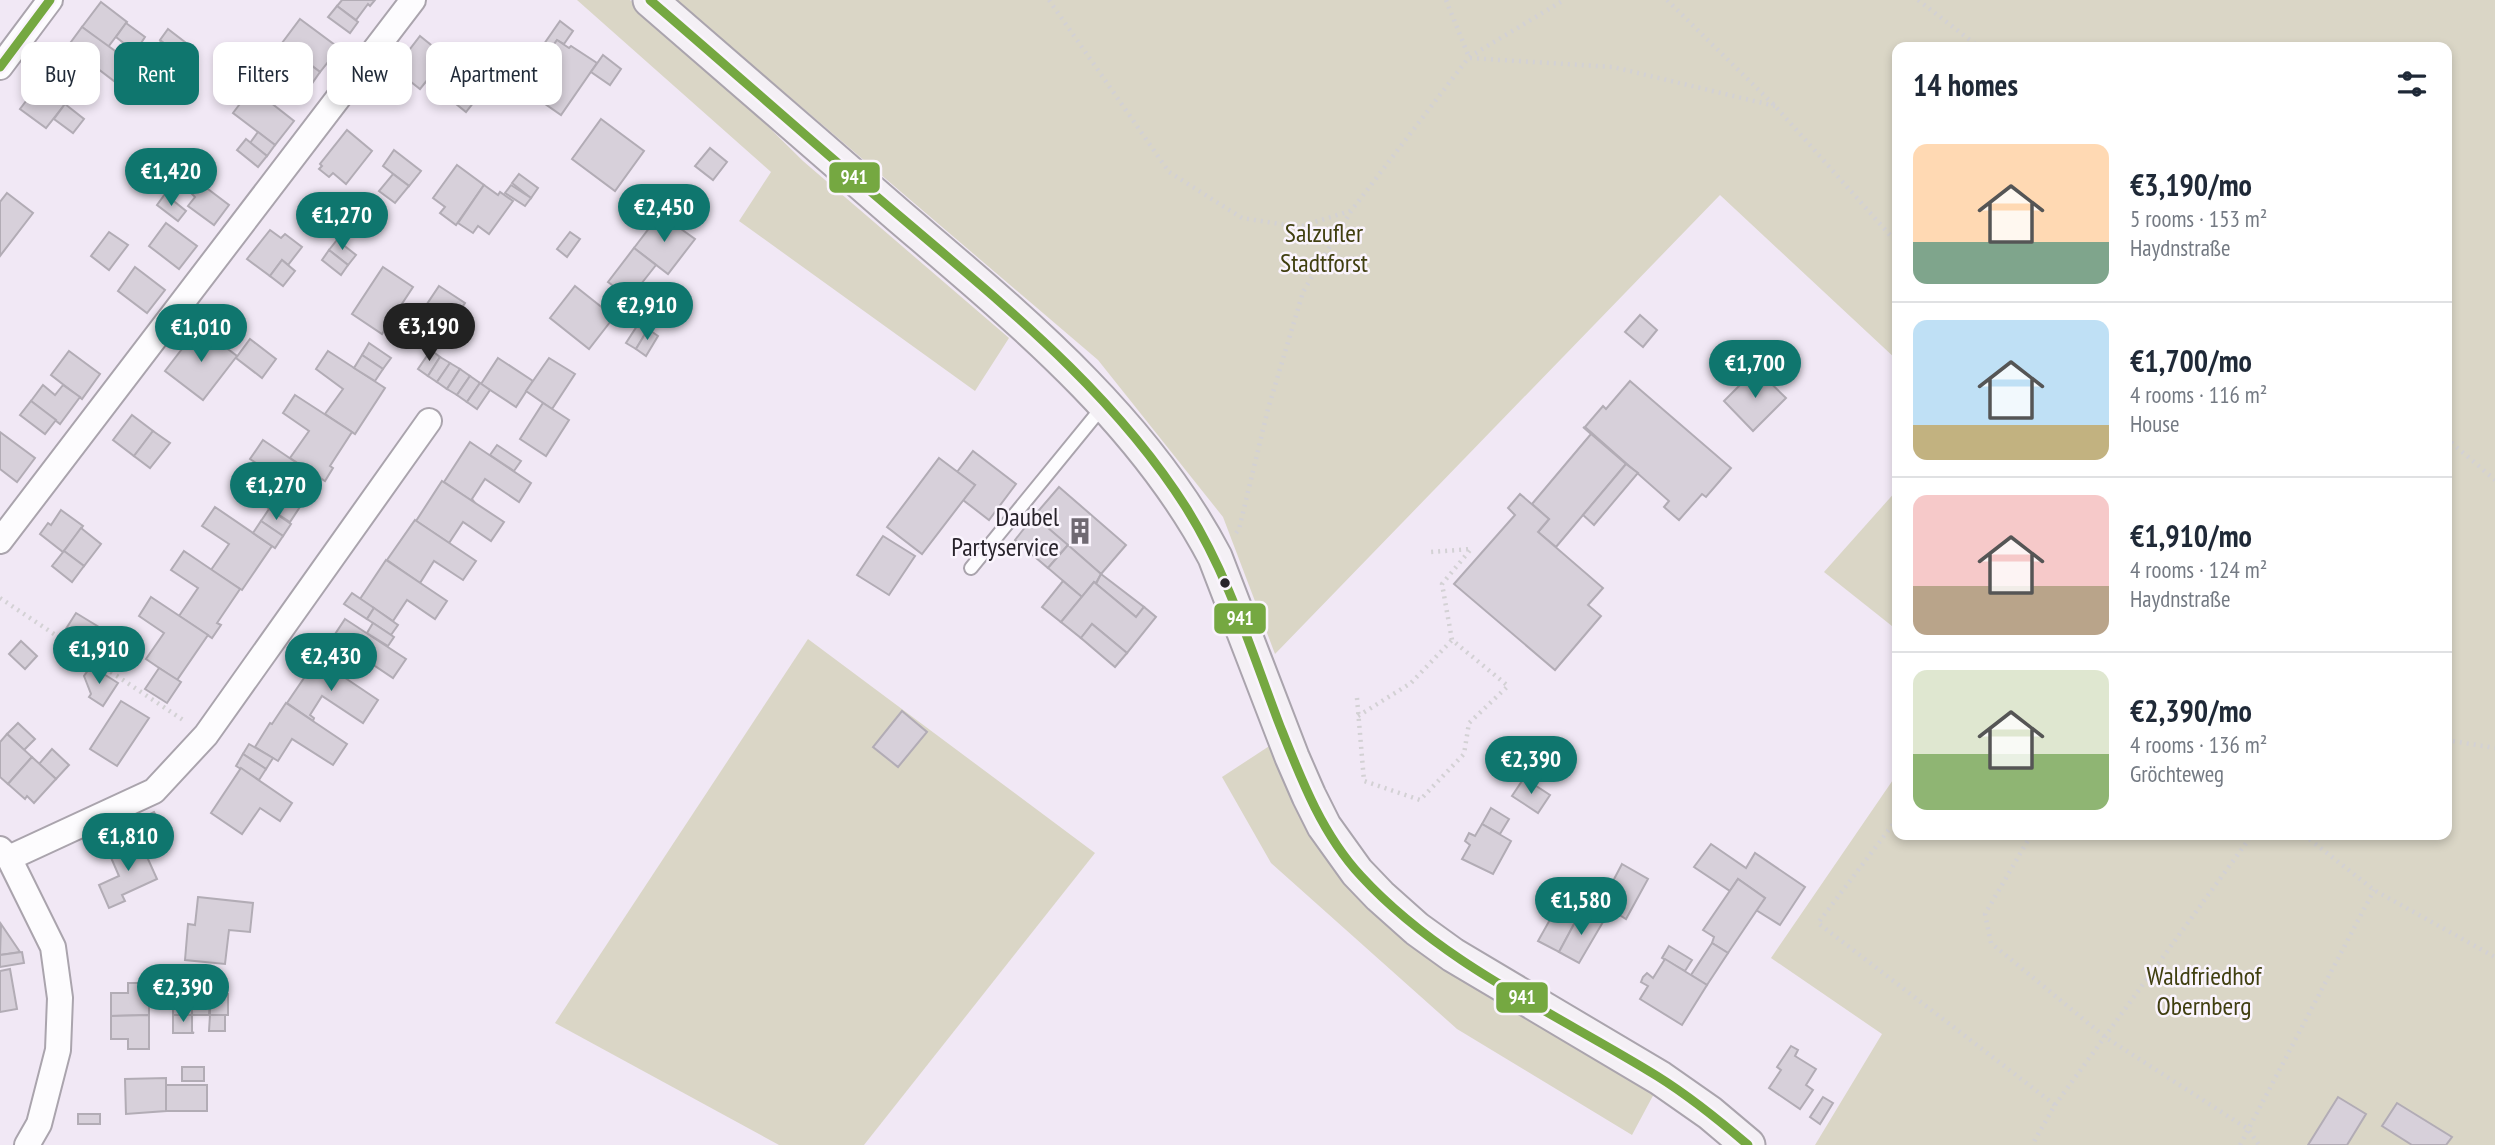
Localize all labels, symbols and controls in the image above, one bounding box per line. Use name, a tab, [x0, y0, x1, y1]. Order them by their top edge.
chip: Buy	[21, 42, 100, 105]
chip: Rent	[114, 42, 199, 105]
chip: Filters	[213, 42, 313, 105]
chip: New	[327, 42, 412, 105]
chip: Apartment	[426, 42, 562, 105]
text: 14 homes	[1913, 65, 2018, 104]
icon: filters	[2393, 65, 2431, 103]
pin: €1,420	[114, 148, 228, 208]
text: €1,420	[141, 156, 201, 185]
line badge: 941	[828, 161, 881, 194]
text: 941	[840, 165, 868, 189]
text: €3,190/mo	[2130, 165, 2252, 204]
icon: home	[1969, 172, 2053, 256]
pin: €2,450	[607, 184, 721, 244]
pin: €1,270	[285, 192, 399, 252]
text: €2,450	[634, 192, 694, 221]
text: €1,270	[312, 200, 372, 229]
text: 5 rooms · 153 m²	[2130, 204, 2267, 233]
park label: Salzufler Stadtforst	[1280, 216, 1368, 279]
text: Haydnstraße	[2130, 233, 2231, 262]
pin: €2,910	[590, 282, 704, 342]
text: €2,910	[617, 290, 677, 319]
pin: €1,010	[144, 304, 258, 364]
pin: €3,190	[372, 304, 486, 363]
text: €3,190	[399, 311, 459, 340]
text: €1,010	[171, 312, 231, 341]
pin: €1,700	[1698, 340, 1812, 400]
text: €1,700/mo	[2130, 341, 2252, 380]
text: €1,700	[1725, 348, 1785, 377]
icon: home	[1969, 348, 2053, 432]
text: 4 rooms · 116 m²	[2130, 380, 2267, 409]
text: House	[2130, 409, 2180, 438]
pin: €1,270	[219, 462, 333, 522]
text: €1,270	[246, 470, 306, 499]
place label: Daubel Partyservice	[951, 500, 1059, 563]
building icon: Daubel Partyservice	[1065, 516, 1095, 546]
text: €1,910/mo	[2130, 516, 2252, 555]
icon: home	[1969, 523, 2053, 607]
text: 4 rooms · 124 m²	[2130, 555, 2267, 584]
unlabelled marker	[1218, 576, 1232, 590]
text: Haydnstraße	[2130, 584, 2231, 613]
line badge: 941	[1213, 602, 1267, 635]
text: 941	[1226, 606, 1254, 630]
pin: €1,910	[42, 626, 156, 686]
text: €1,910	[69, 634, 129, 663]
pin: €2,430	[274, 634, 388, 693]
text: €2,430	[301, 641, 361, 670]
text: €2,390/mo	[2130, 691, 2252, 730]
icon: home	[1969, 698, 2053, 782]
text: 4 rooms · 136 m²	[2130, 730, 2267, 759]
pin: €2,390	[1474, 736, 1588, 796]
text: €2,390	[1501, 744, 1561, 773]
text: Gröchteweg	[2130, 759, 2224, 788]
pin: €1,810	[71, 814, 185, 873]
text: €1,810	[98, 821, 158, 850]
pin: €1,580	[1524, 878, 1638, 937]
text: €1,580	[1551, 885, 1611, 914]
park label: Waldfriedhof Obernberg	[2147, 959, 2263, 1022]
pin: €2,390	[126, 964, 240, 1024]
text: €2,390	[153, 972, 213, 1001]
line badge: 941	[1495, 981, 1549, 1014]
text: 941	[1508, 985, 1536, 1009]

